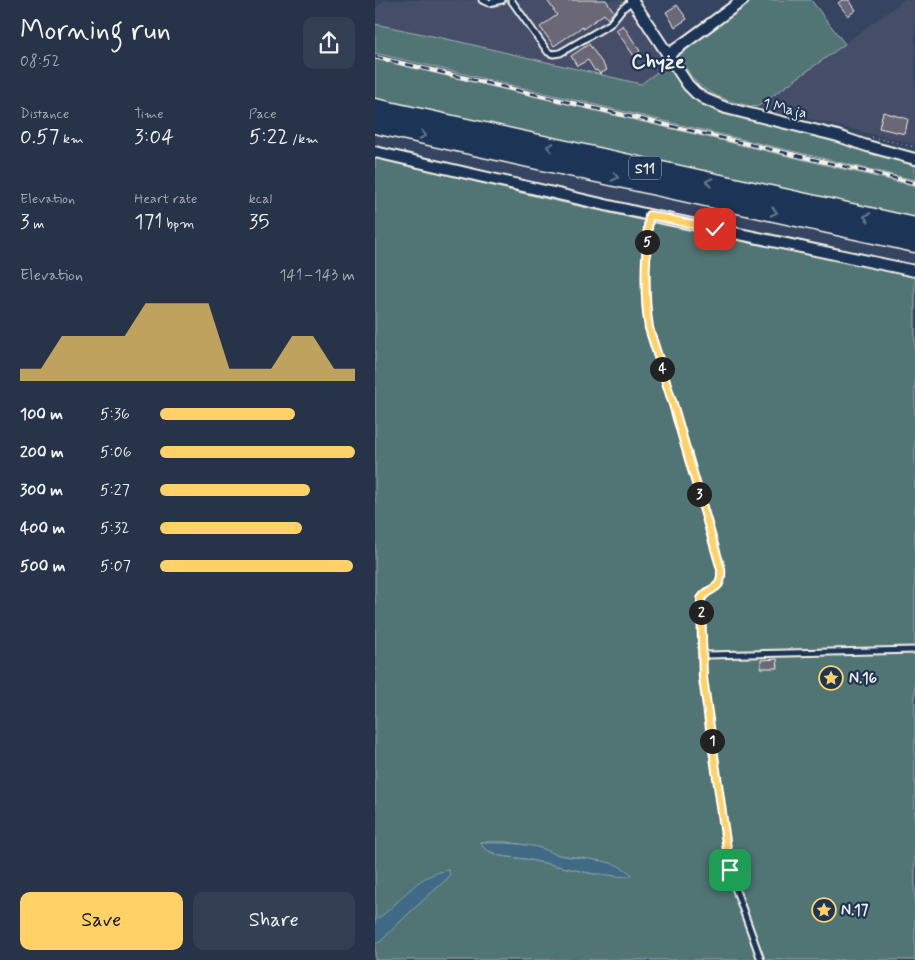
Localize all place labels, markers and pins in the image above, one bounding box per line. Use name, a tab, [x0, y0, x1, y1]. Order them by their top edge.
pin	[694, 208, 736, 250]
pin: 5	[635, 230, 659, 254]
pin: 4	[649, 356, 675, 382]
pin: 3	[687, 482, 711, 506]
pin: 2	[689, 600, 713, 624]
place icon: N.16	[818, 665, 844, 691]
place label: N.16	[849, 669, 877, 689]
pin: 1	[699, 728, 725, 754]
pin	[709, 849, 751, 891]
place icon: N.17	[811, 897, 837, 923]
place label: N.17	[841, 901, 869, 921]

